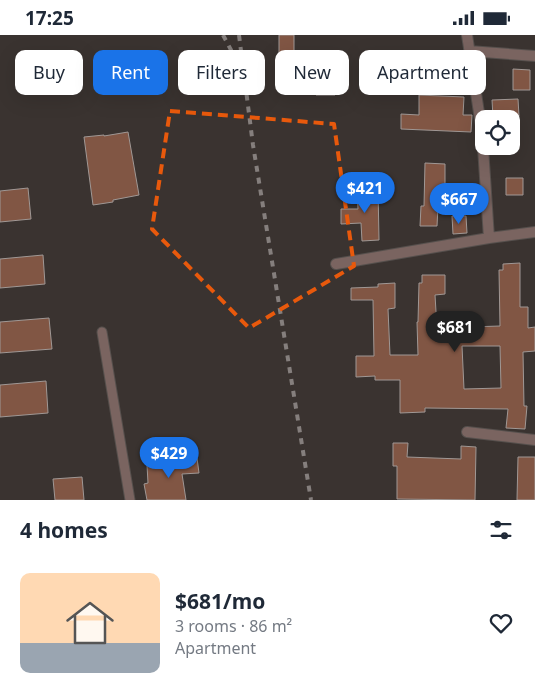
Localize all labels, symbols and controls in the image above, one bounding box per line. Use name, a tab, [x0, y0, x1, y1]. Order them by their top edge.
text: 17:25	[25, 5, 74, 31]
chip: Buy	[15, 50, 83, 95]
chip: Rent	[93, 50, 168, 95]
chip: Filters	[178, 50, 265, 95]
chip: New	[275, 50, 349, 95]
chip: Apartment	[359, 50, 486, 95]
map controls	[475, 110, 520, 155]
button: locate	[475, 110, 520, 155]
pin: $421	[335, 171, 395, 214]
text: $421	[347, 177, 383, 199]
pin: $667	[429, 183, 489, 225]
text: $667	[441, 188, 477, 210]
pin: $681	[425, 311, 485, 353]
text: $681	[437, 316, 473, 338]
pin: $429	[139, 437, 199, 479]
text: $429	[151, 442, 187, 464]
text: 4 homes	[20, 516, 108, 544]
icon: filters	[487, 516, 515, 544]
text: $681/mo	[175, 587, 265, 615]
icon: home	[60, 593, 120, 653]
icon: heart	[487, 609, 515, 637]
text: 3 rooms · 86 m²	[175, 615, 292, 637]
text: Apartment	[175, 637, 256, 659]

